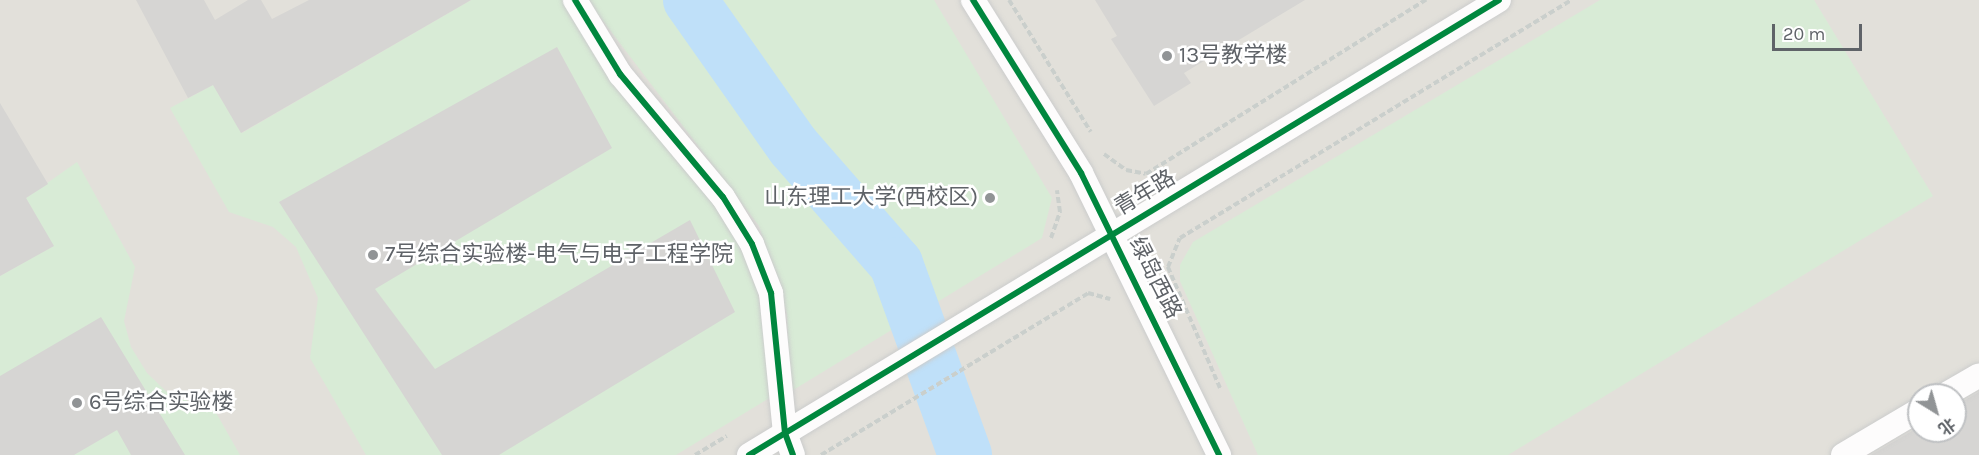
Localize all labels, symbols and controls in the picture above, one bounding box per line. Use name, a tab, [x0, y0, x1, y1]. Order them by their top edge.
scale bar	[1775, 12, 1865, 50]
text: 20 m	[1783, 23, 1825, 45]
place label: 13号教学楼	[1179, 43, 1287, 69]
marker: 13号教学楼	[1160, 49, 1174, 63]
street label: 青年路	[1110, 165, 1180, 221]
place label: 山东理工大学(西校区)	[764, 185, 978, 211]
marker: 山东理工大学(西校区)	[983, 191, 997, 205]
street label: 绿岛西路	[1123, 233, 1187, 323]
place label: 7号综合实验楼-电气与电子工程学院	[385, 242, 733, 268]
marker: 7号综合实验楼-电气与电子工程学院	[366, 248, 380, 262]
north arrow	[1907, 383, 1967, 443]
place label: 6号综合实验楼	[89, 390, 234, 416]
marker: 6号综合实验楼	[70, 396, 84, 410]
text: 北	[1935, 414, 1959, 439]

